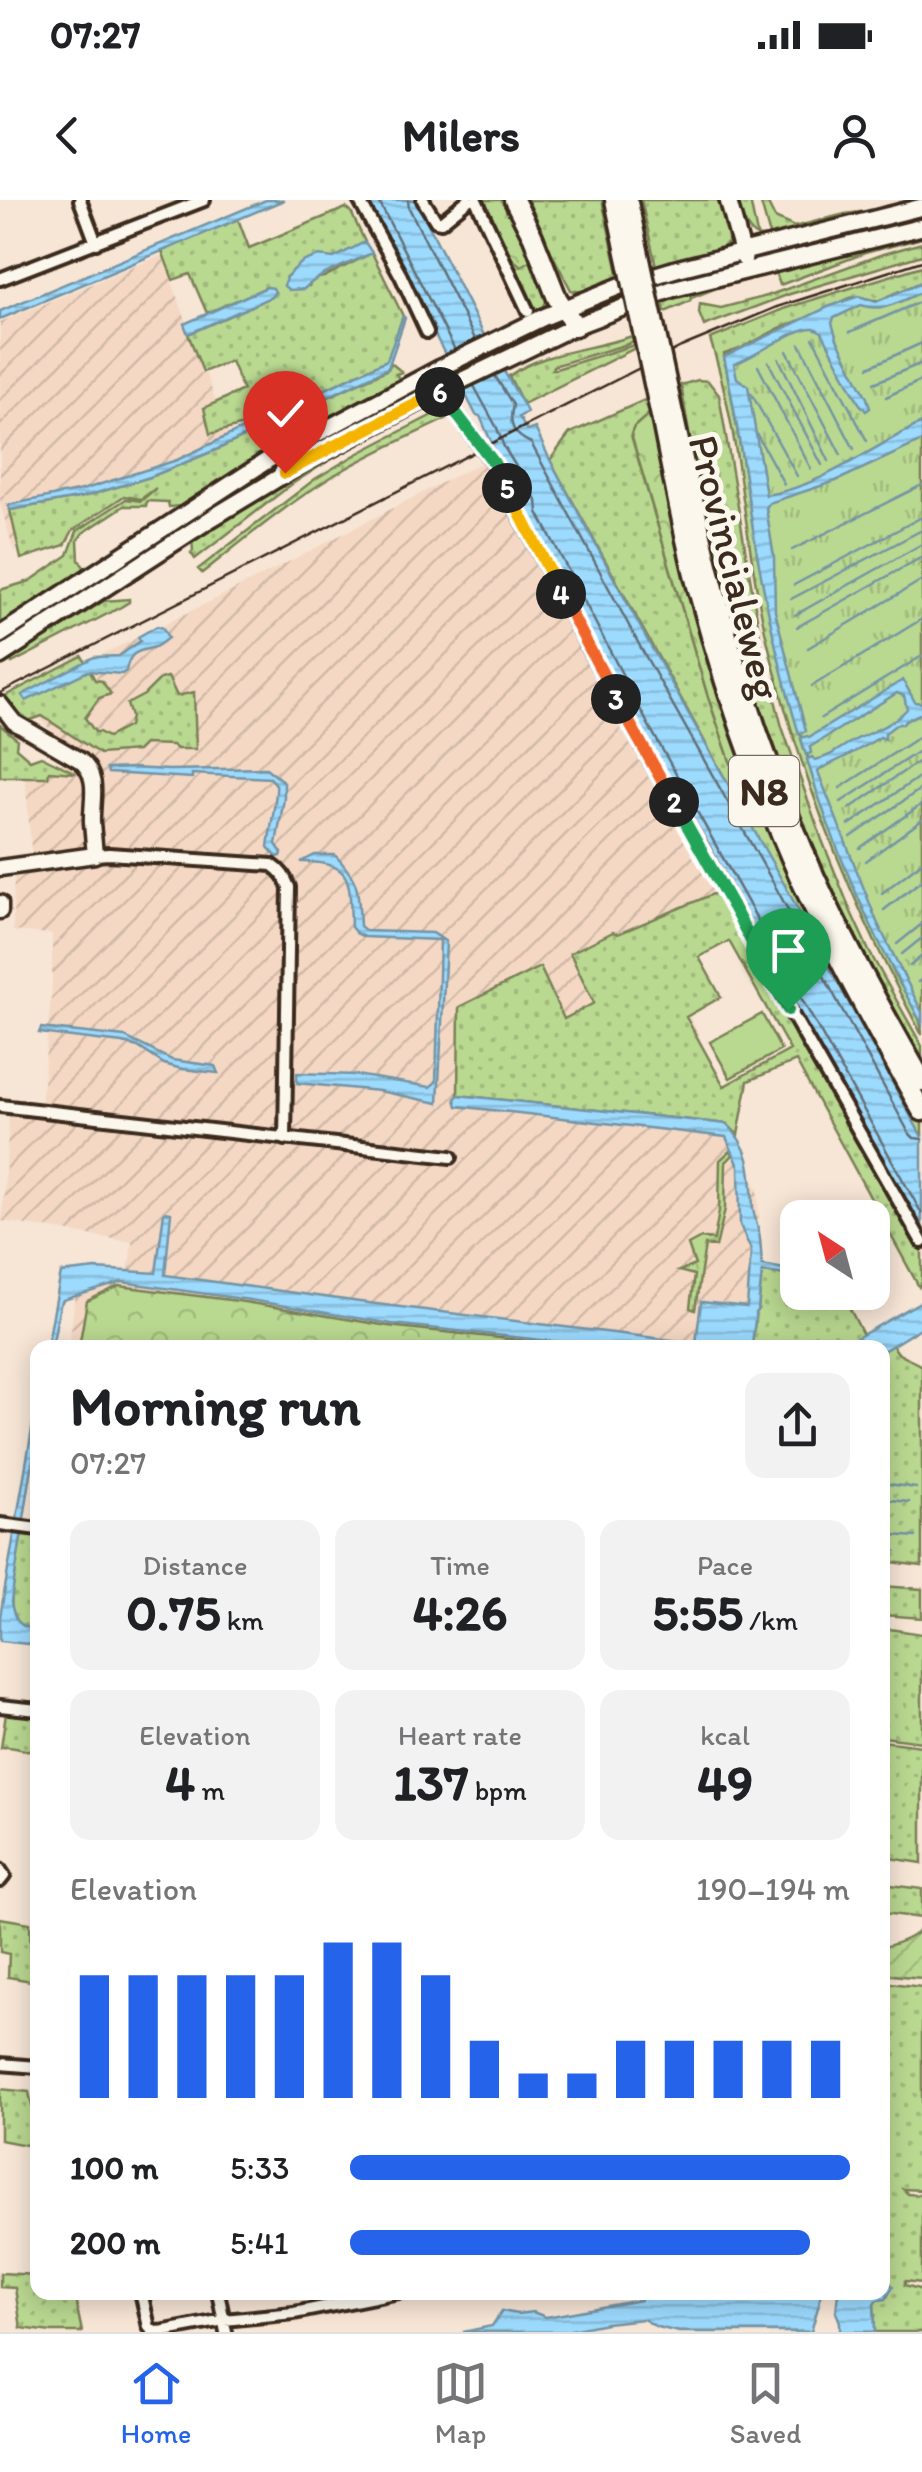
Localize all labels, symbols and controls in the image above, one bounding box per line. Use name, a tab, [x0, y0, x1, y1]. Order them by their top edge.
text: 07:27	[50, 12, 140, 58]
icon: back	[40, 108, 95, 163]
text: Milers	[402, 108, 520, 162]
icon: person	[827, 108, 882, 163]
pin: 6	[415, 367, 465, 417]
pin	[243, 371, 328, 474]
text: 6	[433, 375, 447, 409]
icon: check	[258, 386, 313, 441]
street label: Provincialeweg	[678, 430, 793, 705]
pin: 5	[482, 463, 532, 513]
text: 5	[500, 471, 514, 505]
pin: 4	[536, 569, 586, 619]
text: 4	[553, 577, 569, 611]
pin: 3	[591, 674, 641, 724]
text: 3	[608, 682, 624, 716]
road number: N8	[729, 756, 799, 826]
pin: 2	[649, 777, 699, 827]
text: 2	[667, 785, 681, 819]
pin	[746, 908, 831, 1011]
icon: arrive	[761, 923, 816, 978]
north arrow	[780, 1200, 890, 1310]
map controls	[780, 1200, 890, 1310]
text: Morning run	[70, 1373, 361, 1439]
button: share	[745, 1373, 850, 1478]
text: 07:27	[70, 1444, 146, 1482]
text: Distance	[143, 1548, 247, 1582]
text: Time	[430, 1548, 490, 1582]
text: Pace	[697, 1548, 753, 1582]
text: 0.75	[126, 1582, 220, 1643]
text: 4:26	[412, 1582, 508, 1643]
text: 5:55	[652, 1582, 743, 1643]
text: km	[220, 1603, 264, 1637]
text: /km	[743, 1603, 798, 1637]
text: Elevation	[139, 1718, 251, 1752]
text: Heart rate	[398, 1718, 522, 1752]
text: kcal	[700, 1718, 750, 1752]
text: 4	[165, 1752, 195, 1813]
text: 137	[393, 1752, 469, 1813]
text: 49	[697, 1752, 753, 1813]
text: m	[195, 1773, 225, 1807]
text: bpm	[469, 1773, 527, 1807]
text: Elevation	[70, 1870, 197, 1908]
text: 190–194 m	[696, 1870, 850, 1908]
text: 100 m	[70, 2149, 158, 2187]
text: 5:33	[230, 2149, 290, 2187]
text: 200 m	[70, 2224, 160, 2262]
text: 5:41	[230, 2224, 289, 2262]
tab: Home	[121, 2356, 191, 2450]
tab: Map	[433, 2356, 488, 2450]
tab: Saved	[730, 2356, 801, 2450]

